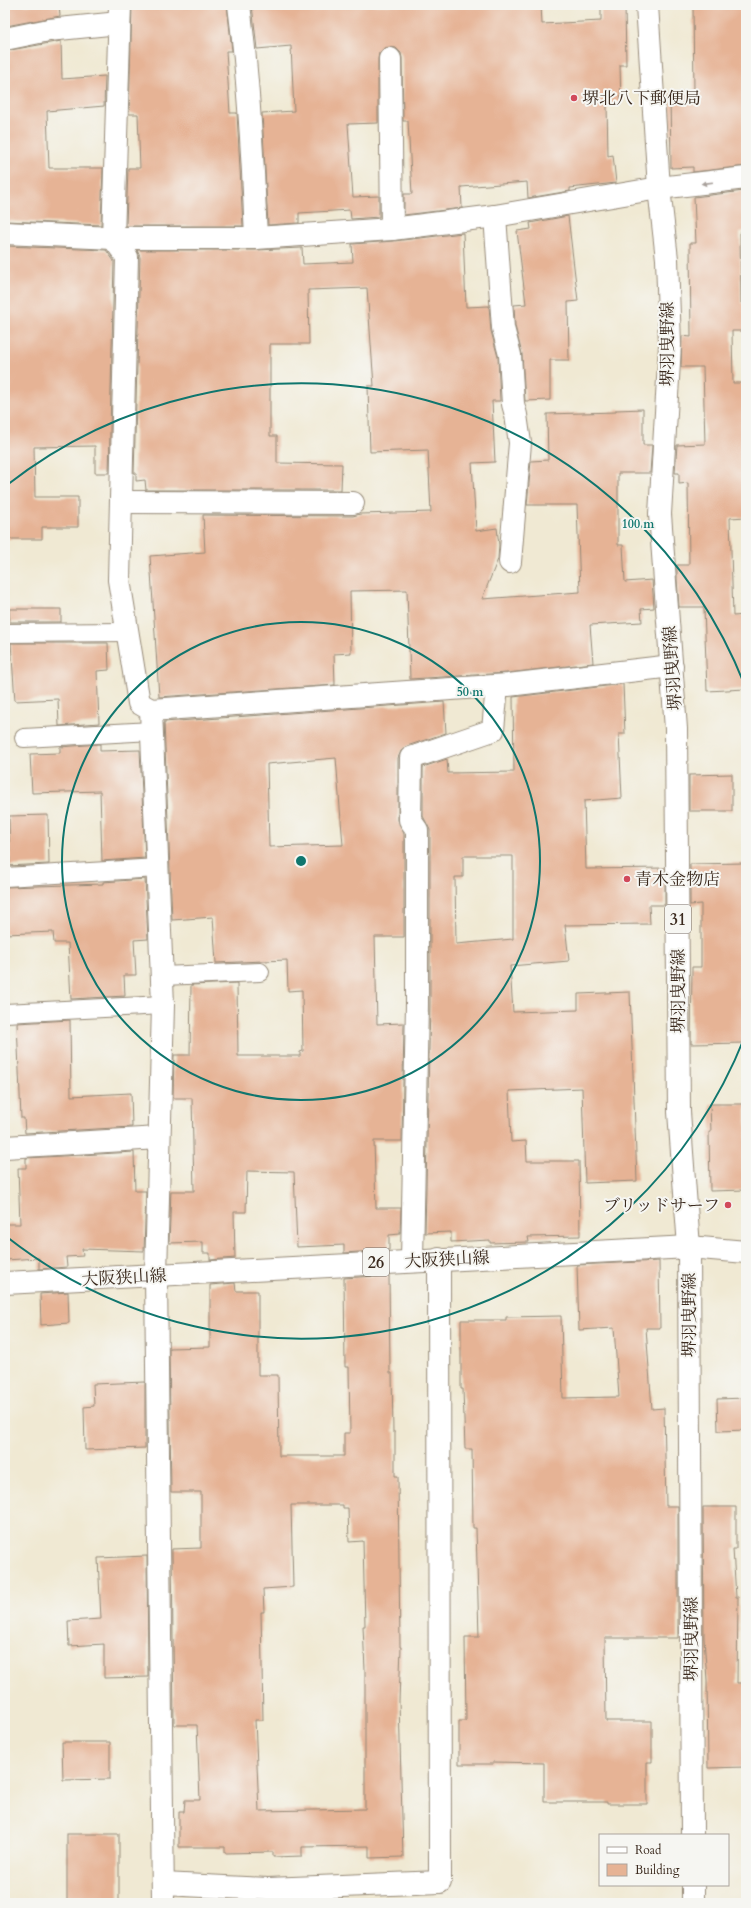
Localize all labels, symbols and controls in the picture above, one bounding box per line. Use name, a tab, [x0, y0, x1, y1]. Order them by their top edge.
place label: 堺北八下郵便局	[582, 87, 701, 110]
marker: 堺北八下郵便局	[569, 93, 579, 103]
one-way arrow	[701, 179, 713, 186]
street label: 堺羽曳野線	[656, 302, 679, 387]
text: 100 m	[622, 516, 655, 532]
street label: 堺羽曳野線	[658, 625, 687, 711]
text: 50 m	[457, 684, 484, 700]
centre of rings	[294, 854, 308, 868]
place label: 青木金物店	[635, 868, 720, 891]
marker: 青木金物店	[622, 874, 632, 884]
road number: 31	[665, 905, 691, 933]
street label: 堺羽曳野線	[667, 949, 690, 1034]
place label: ブリッドサーフ	[603, 1194, 720, 1217]
marker: ブリッドサーフ	[723, 1200, 733, 1210]
street label: 大阪狭山線	[404, 1246, 490, 1273]
road number: 26	[363, 1248, 389, 1276]
street label: 大阪狭山線	[81, 1264, 167, 1291]
street label: 堺羽曳野線	[678, 1273, 701, 1358]
street label: 堺羽曳野線	[680, 1597, 703, 1682]
legend	[599, 1834, 729, 1886]
text: Road	[635, 1842, 662, 1858]
text: Building	[635, 1862, 680, 1878]

